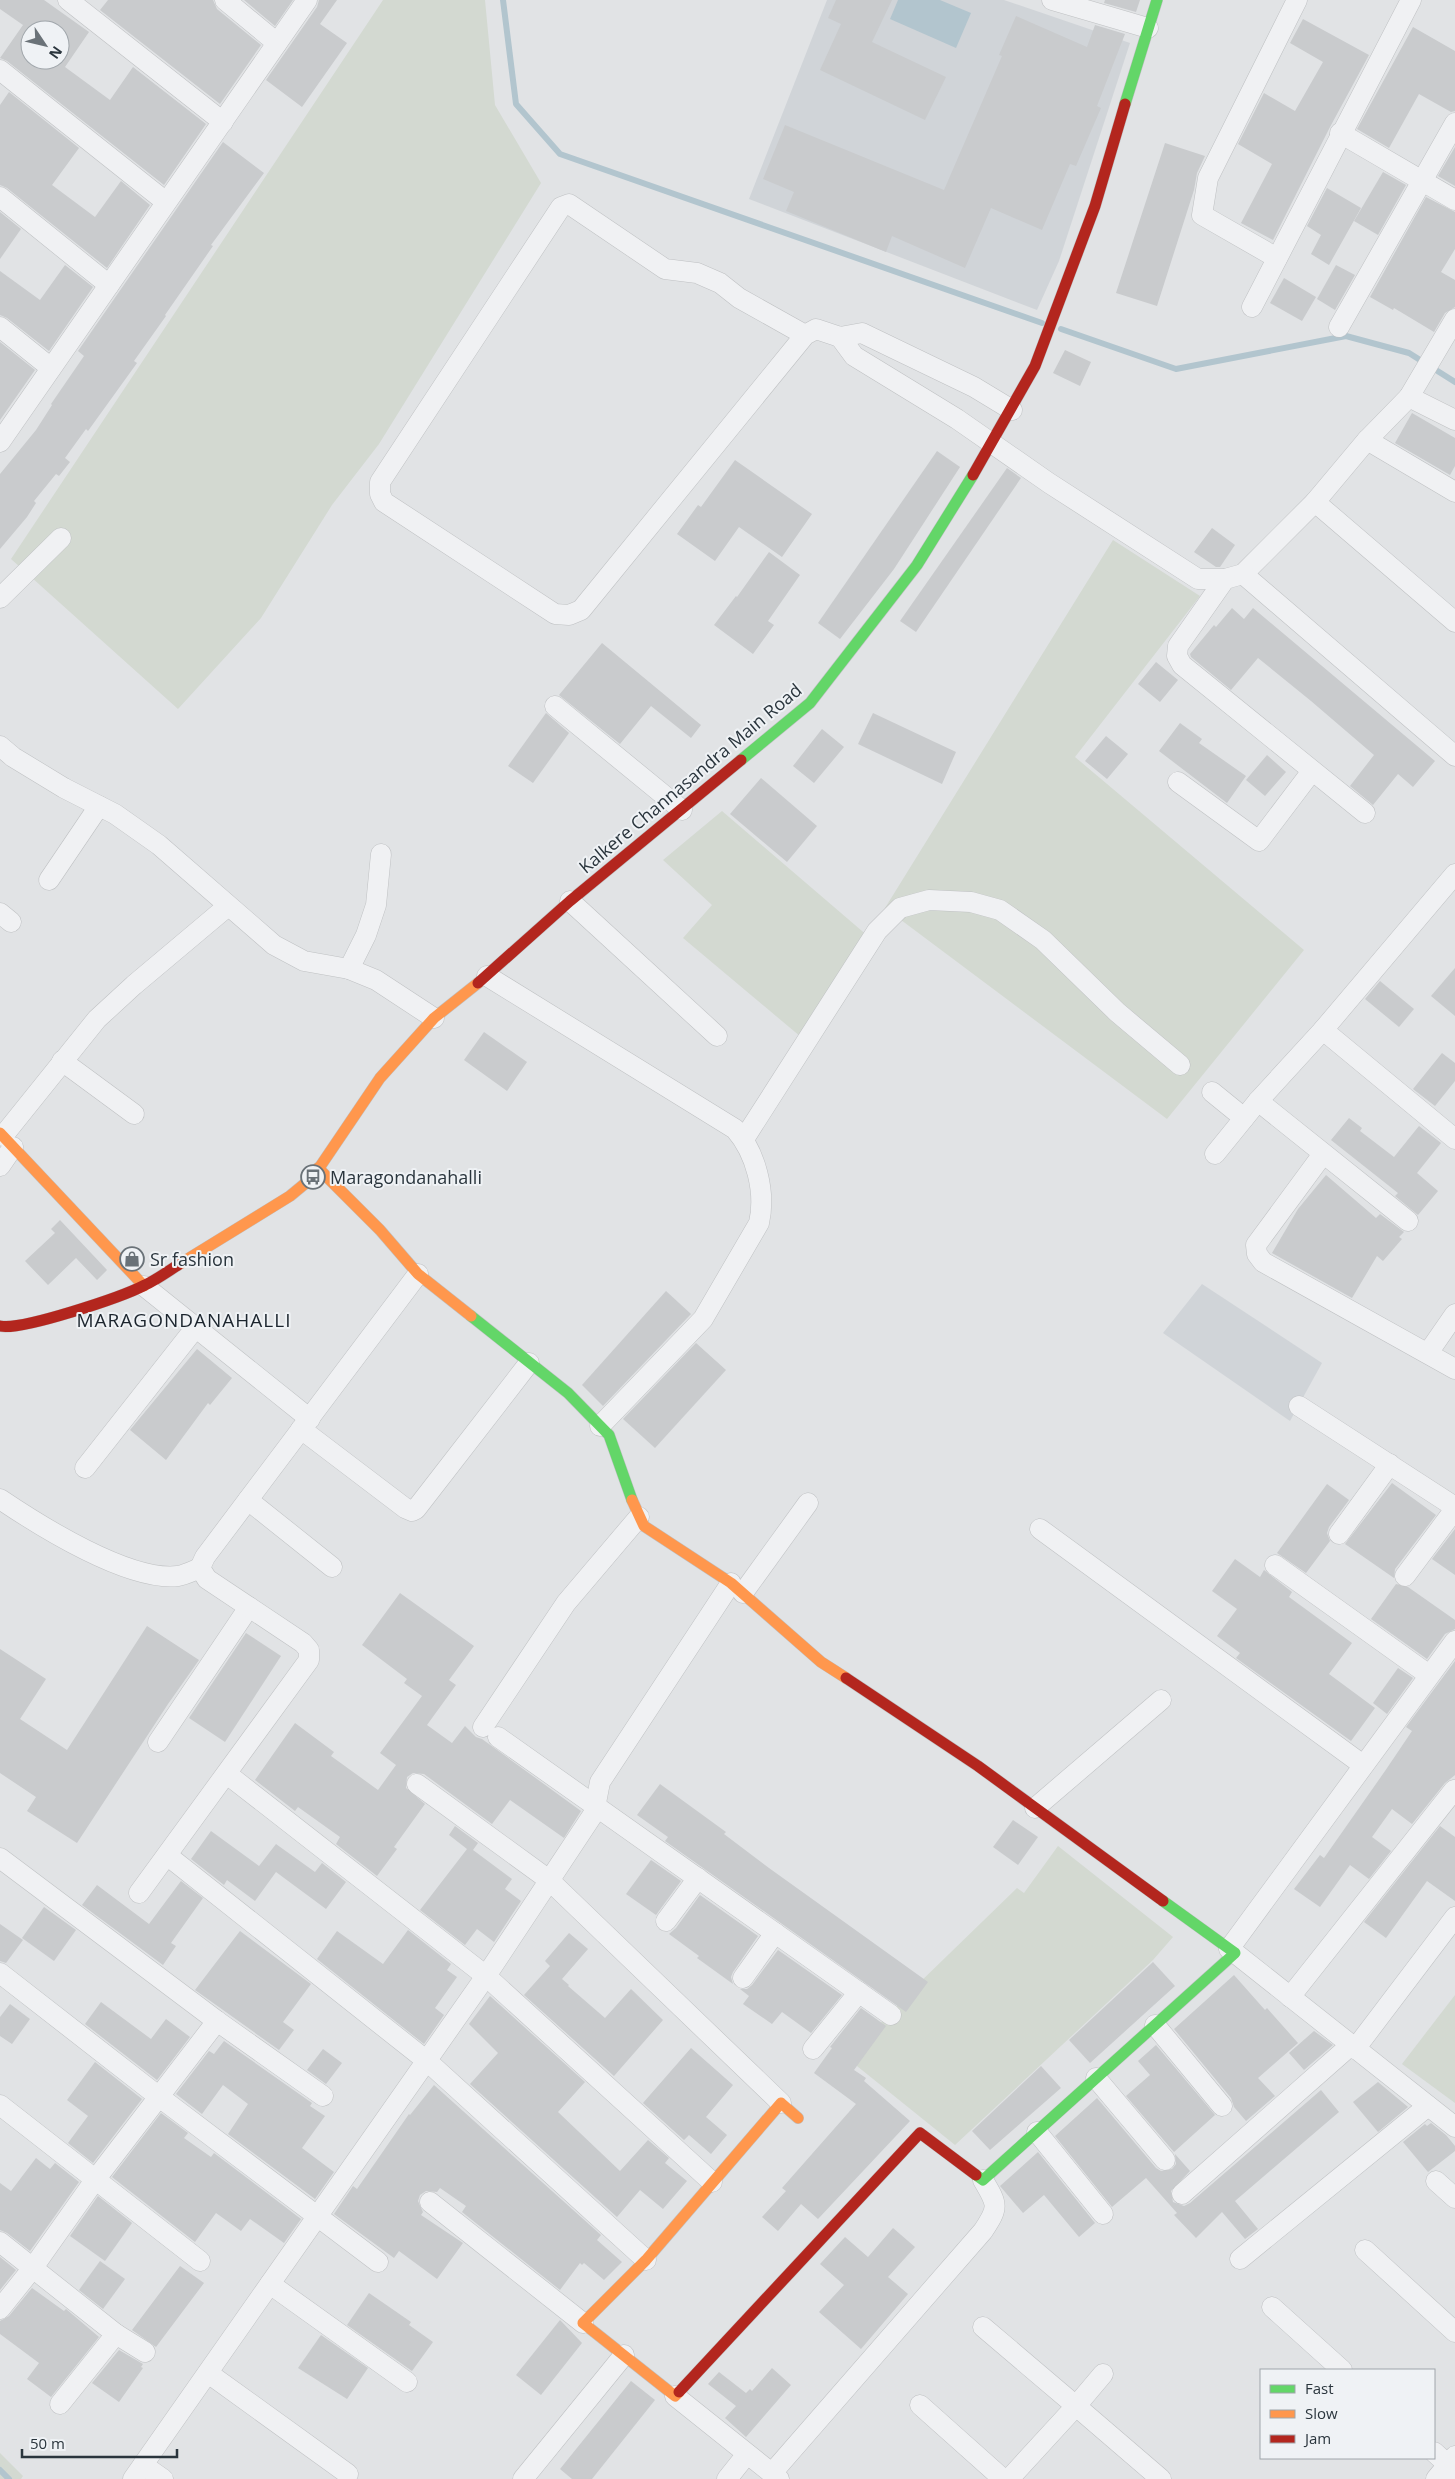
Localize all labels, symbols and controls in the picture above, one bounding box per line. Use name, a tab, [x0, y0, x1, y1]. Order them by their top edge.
north arrow	[20, 20, 70, 70]
text: N	[45, 43, 67, 63]
street label: Kalkere Channasandra Main Road	[574, 678, 806, 878]
bus stop icon: Maragondanahalli	[300, 1164, 326, 1190]
place label: Maragondanahalli	[330, 1165, 482, 1189]
shop icon: Sr fashion	[119, 1246, 145, 1272]
place label: Sr fashion	[150, 1247, 234, 1271]
district label: MARAGONDANAHALLI	[76, 1307, 292, 1333]
legend	[1260, 2369, 1435, 2459]
text: Fast	[1305, 2378, 1334, 2398]
text: Slow	[1305, 2403, 1338, 2423]
scale bar	[22, 2426, 178, 2458]
text: Jam	[1303, 2428, 1331, 2448]
text: 50 m	[30, 2433, 65, 2453]

